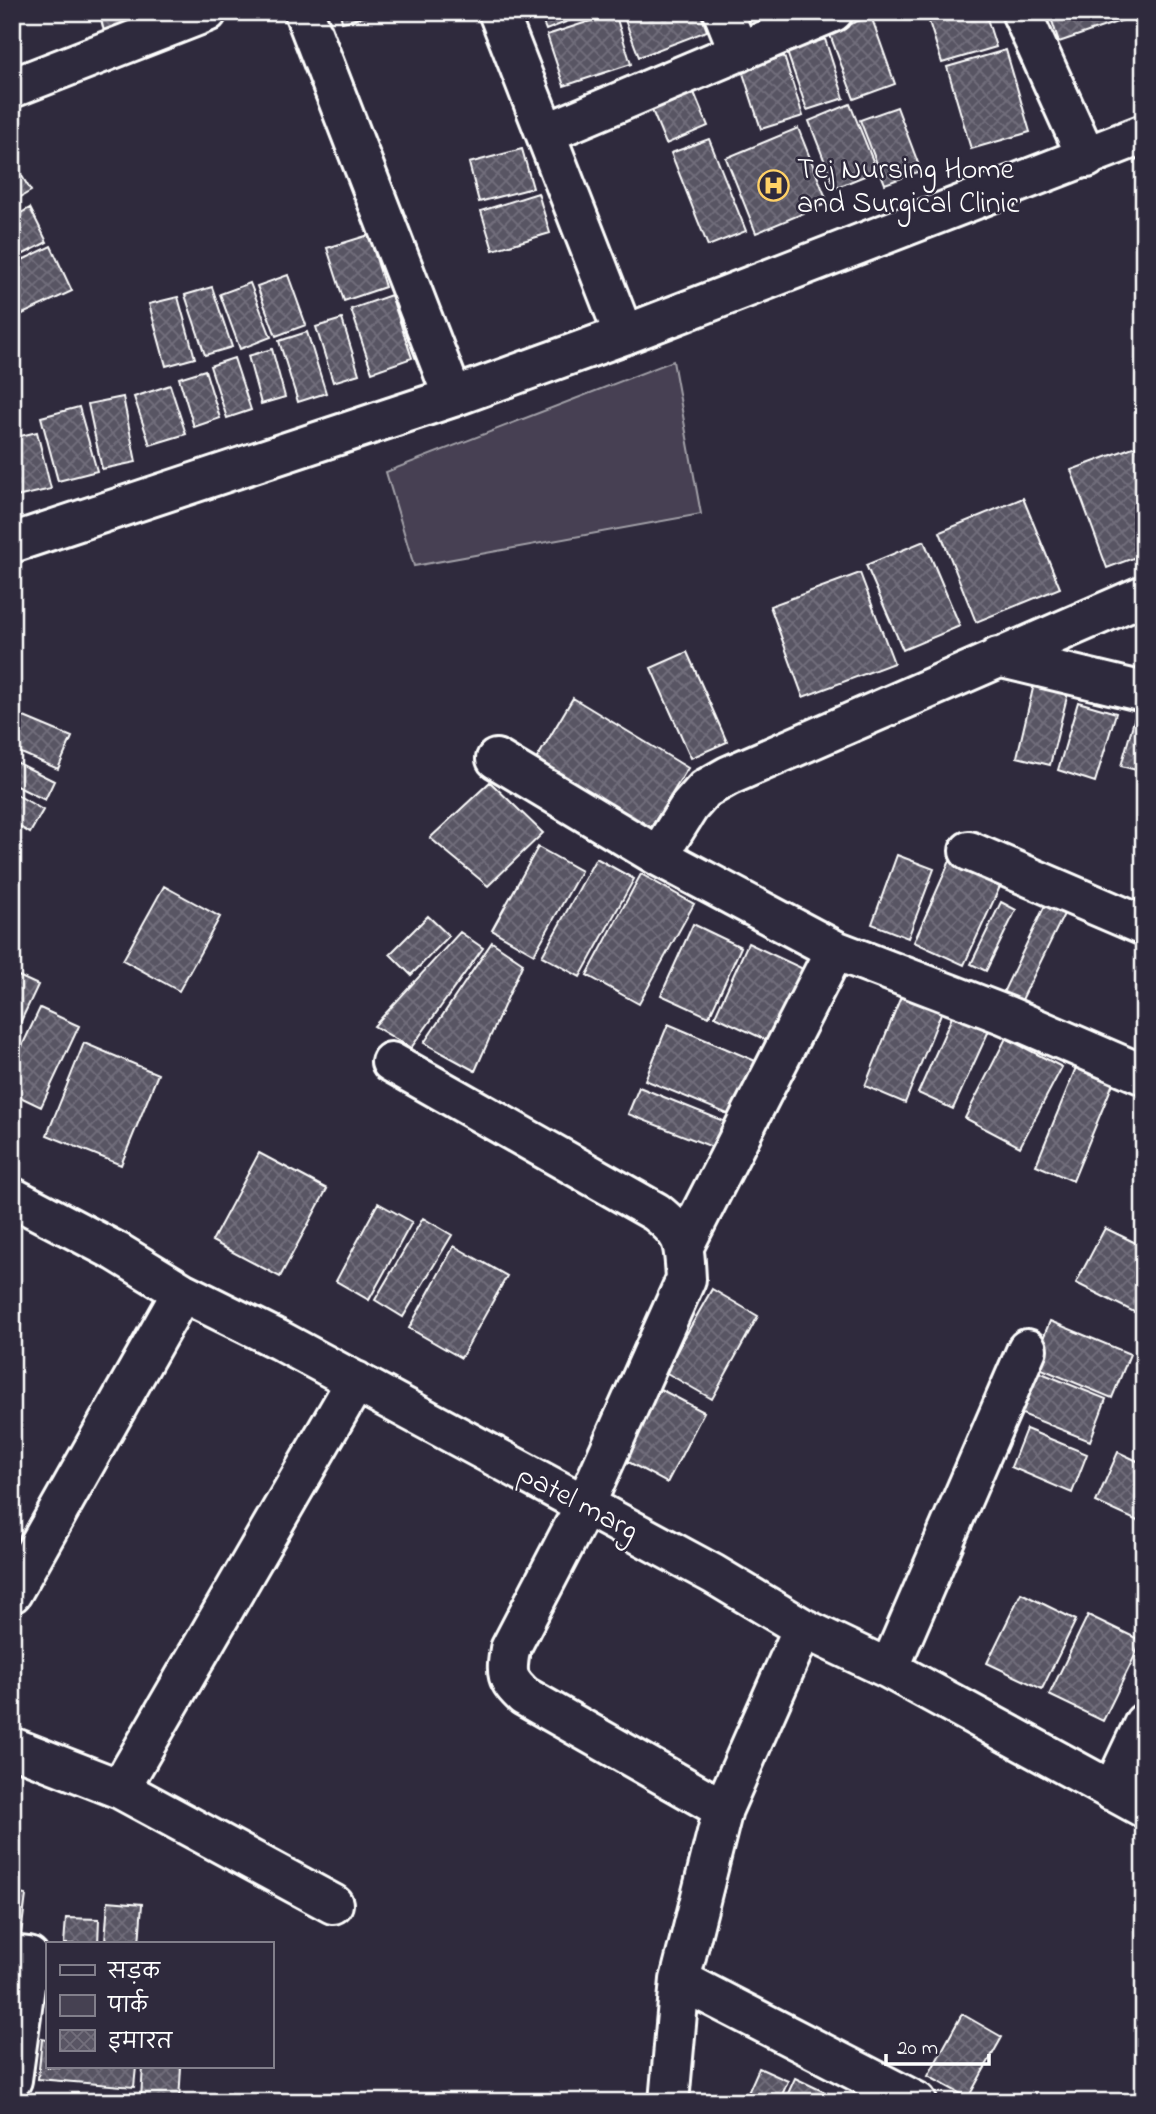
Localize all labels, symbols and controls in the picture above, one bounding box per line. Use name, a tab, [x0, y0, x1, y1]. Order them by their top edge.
place label: Tej Nursing Home and Surgical Clinic	[797, 149, 1020, 227]
hospital icon: Tej Nursing Home and Surgical Clinic	[757, 168, 791, 202]
street label: patel marg	[509, 1454, 646, 1554]
legend	[46, 1942, 273, 2068]
text: सड़क	[107, 1958, 161, 1988]
text: पार्क	[107, 1988, 149, 2022]
scale bar	[886, 2023, 990, 2067]
text: इमारत	[108, 2028, 174, 2058]
text: 20 m	[897, 2034, 938, 2064]

